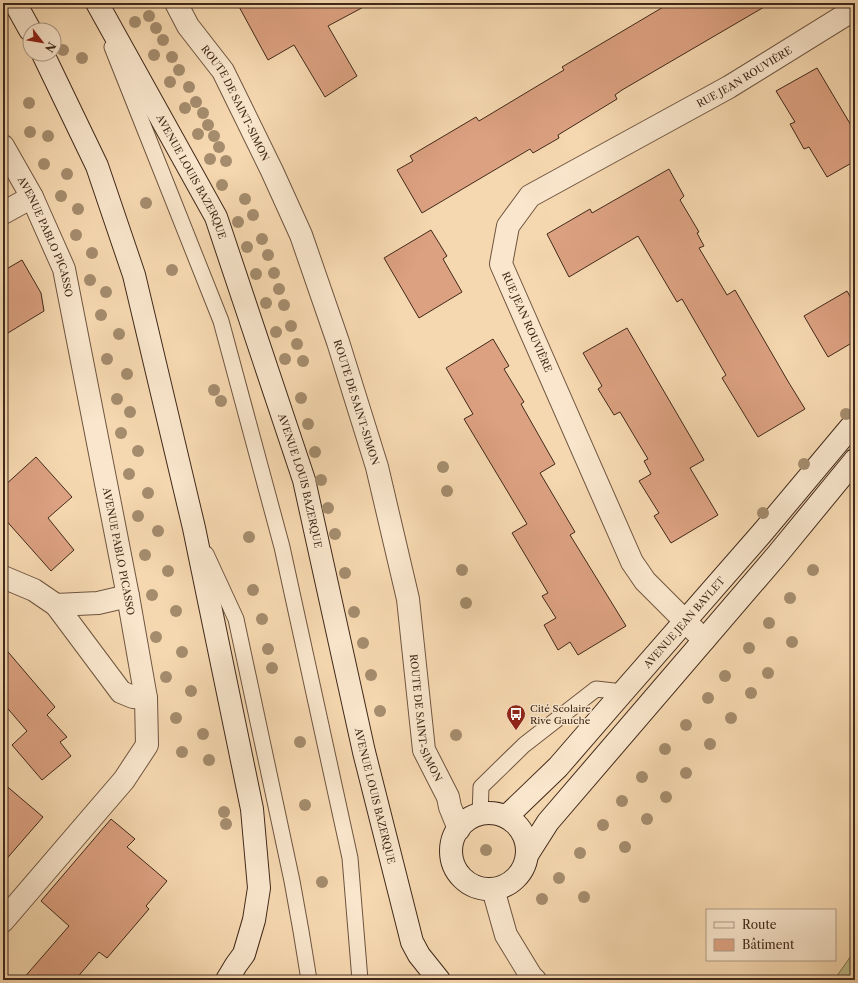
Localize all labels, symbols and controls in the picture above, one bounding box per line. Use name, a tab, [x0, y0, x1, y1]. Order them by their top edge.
north arrow	[22, 22, 62, 62]
text: N	[42, 39, 59, 55]
street label: ROUTE DE SAINT-SIMON	[199, 42, 273, 163]
street label: RUE JEAN ROUVIÈRE	[694, 43, 794, 110]
street label: AVENUE LOUIS BAZERQUE	[153, 111, 229, 241]
street label: AVENUE PABLO PICASSO	[15, 173, 76, 298]
street label: RUE JEAN ROUVIÈRE	[499, 270, 555, 374]
street label: ROUTE DE SAINT-SIMON	[331, 338, 383, 467]
street label: AVENUE LOUIS BAZERQUE	[275, 411, 325, 549]
street label: AVENUE PABLO PICASSO	[100, 485, 138, 616]
street label: AVENUE JEAN BAYLET	[640, 574, 728, 671]
street label: ROUTE DE SAINT-SIMON	[407, 653, 445, 783]
place label: Cité Scolaire Rive Gauche	[530, 702, 591, 727]
bus stop icon: Cité Scolaire Rive Gauche	[505, 703, 527, 731]
street label: AVENUE LOUIS BAZERQUE	[352, 726, 398, 865]
legend	[706, 909, 836, 961]
text: Route	[742, 917, 777, 932]
text: Bâtiment	[742, 937, 795, 952]

